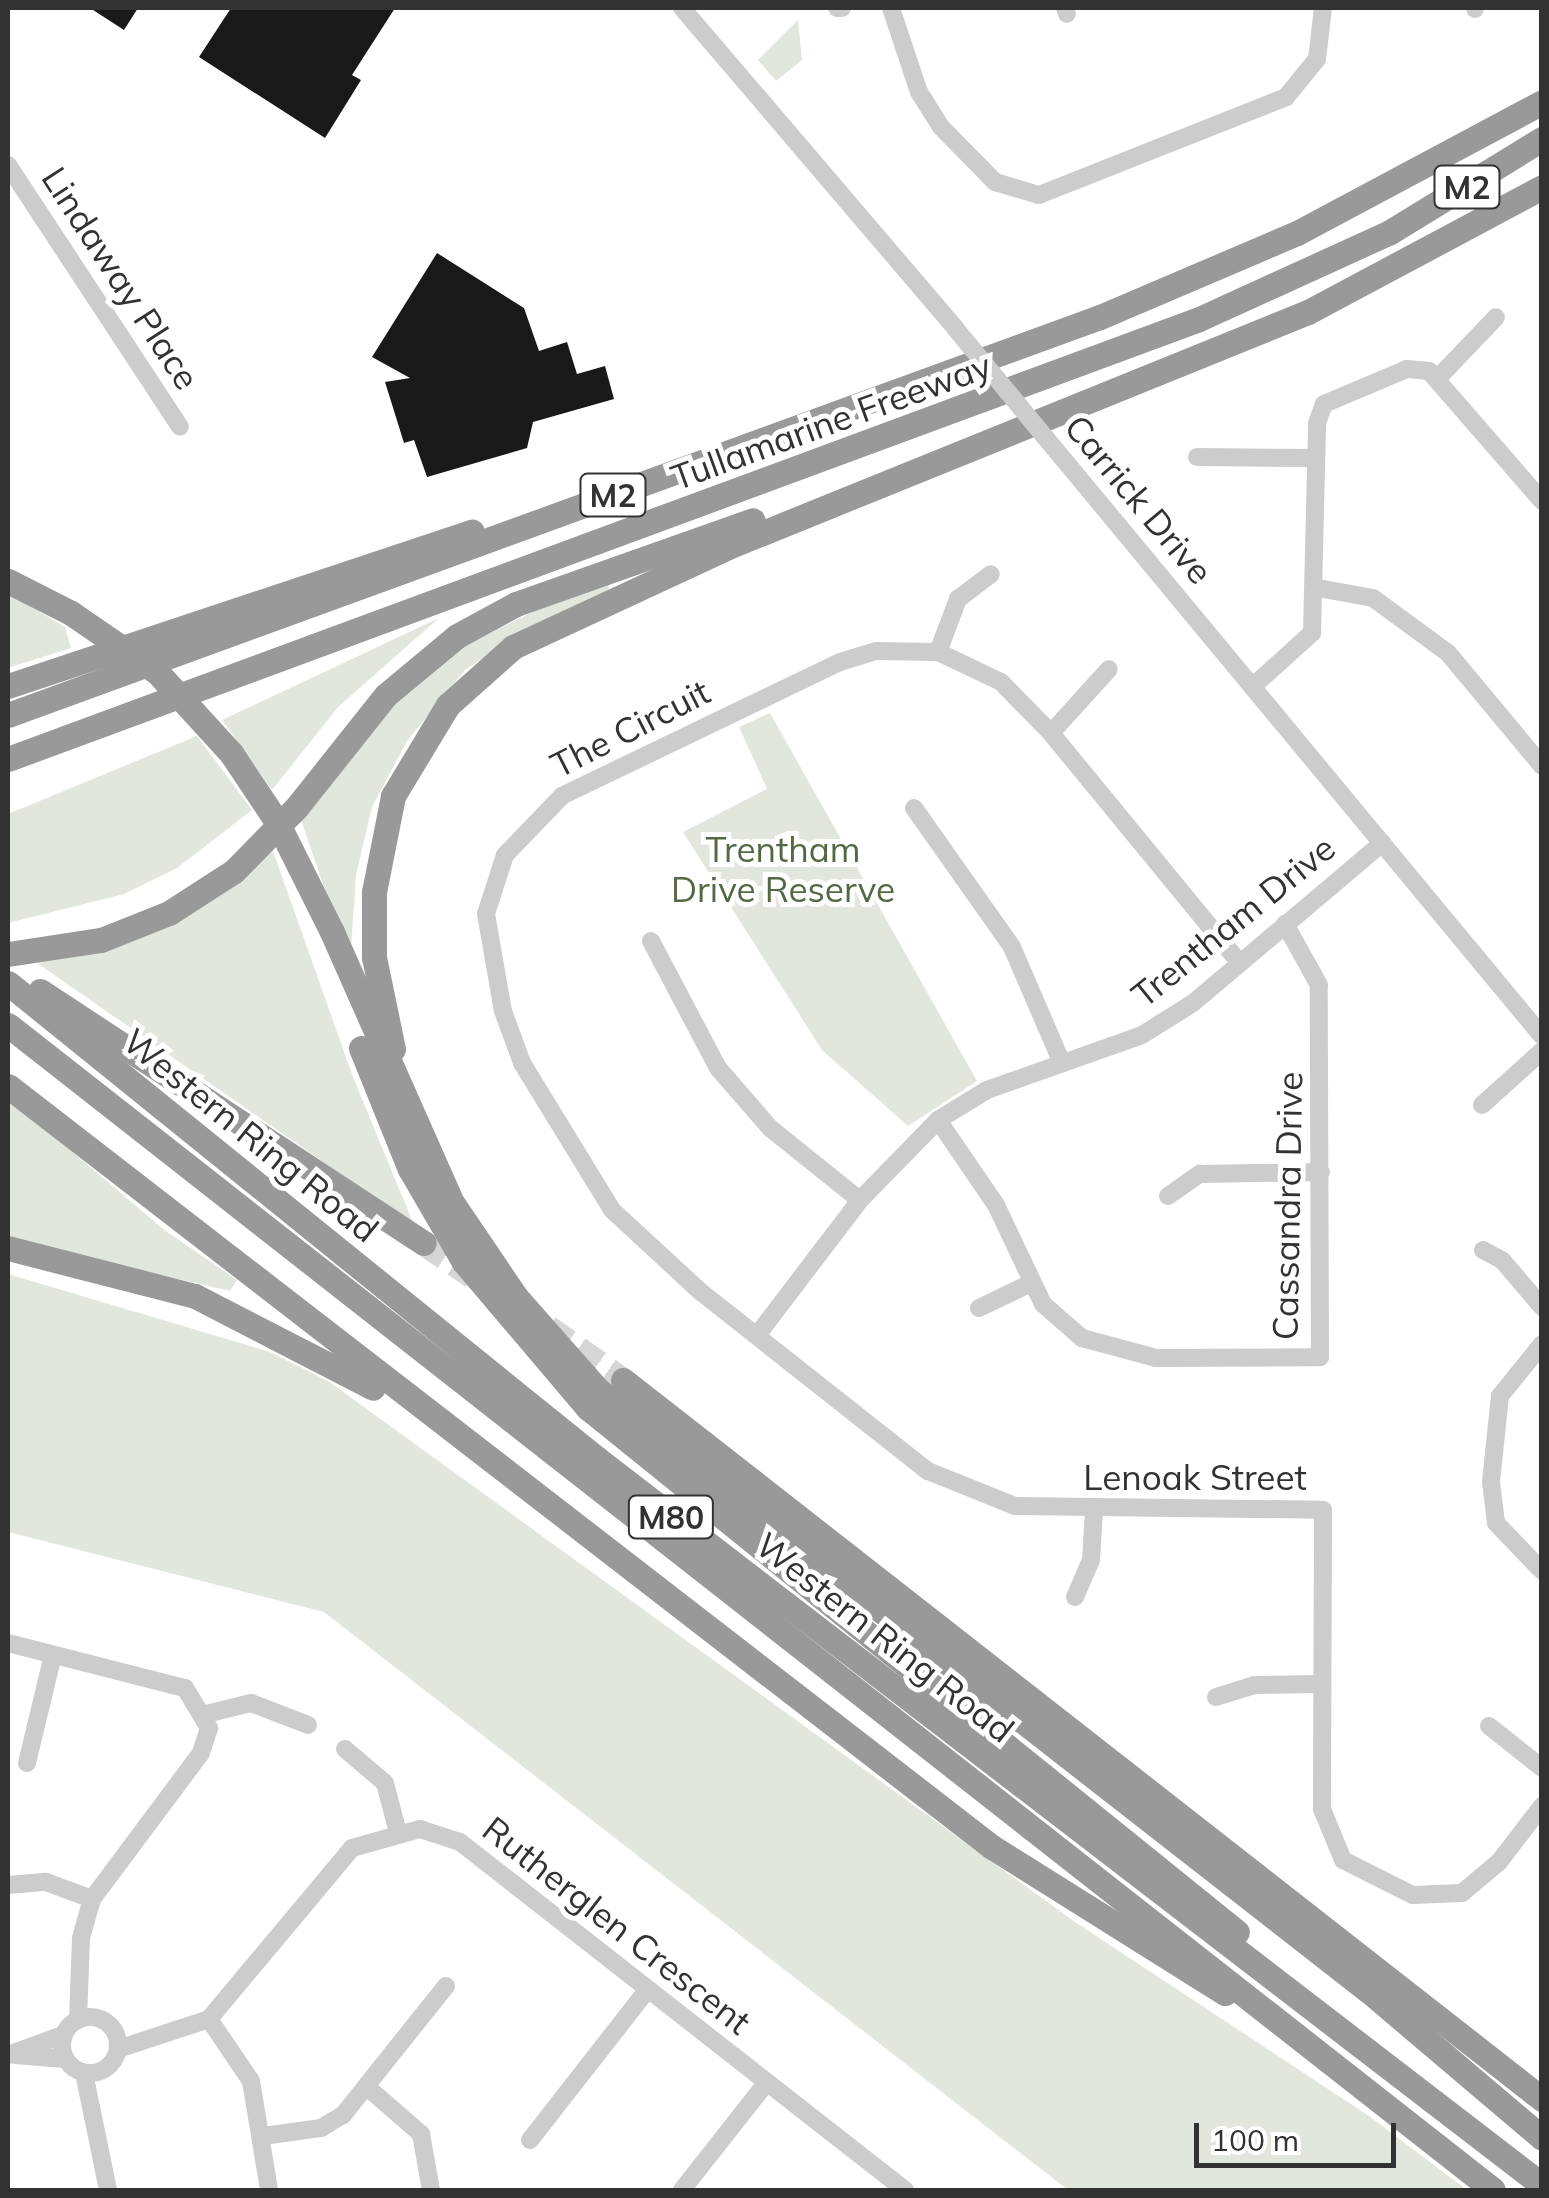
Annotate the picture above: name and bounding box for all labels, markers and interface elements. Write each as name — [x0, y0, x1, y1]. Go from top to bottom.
street label: Lindaway Place — [34, 159, 208, 397]
road number: M2 — [1432, 160, 1502, 214]
street label: Tullamarine Freeway — [665, 344, 997, 498]
street label: Carrick Drive — [1056, 406, 1222, 592]
road number: M2 — [578, 468, 648, 522]
street label: The Circuit — [544, 670, 716, 786]
street label: Trentham Drive — [1123, 826, 1343, 1016]
park label: Trentham Drive Reserve — [671, 828, 895, 910]
street label: Western Ring Road — [115, 1019, 387, 1251]
street label: Cassandra Drive — [1264, 1071, 1310, 1341]
street label: Lenoak Street — [1083, 1456, 1307, 1498]
road number: M80 — [626, 1490, 716, 1544]
street label: Western Ring Road — [748, 1523, 1022, 1751]
street label: Rutherglen Crescent — [475, 1807, 759, 2043]
scale bar — [1199, 2103, 1402, 2165]
text: 100 m — [1211, 2121, 1299, 2159]

